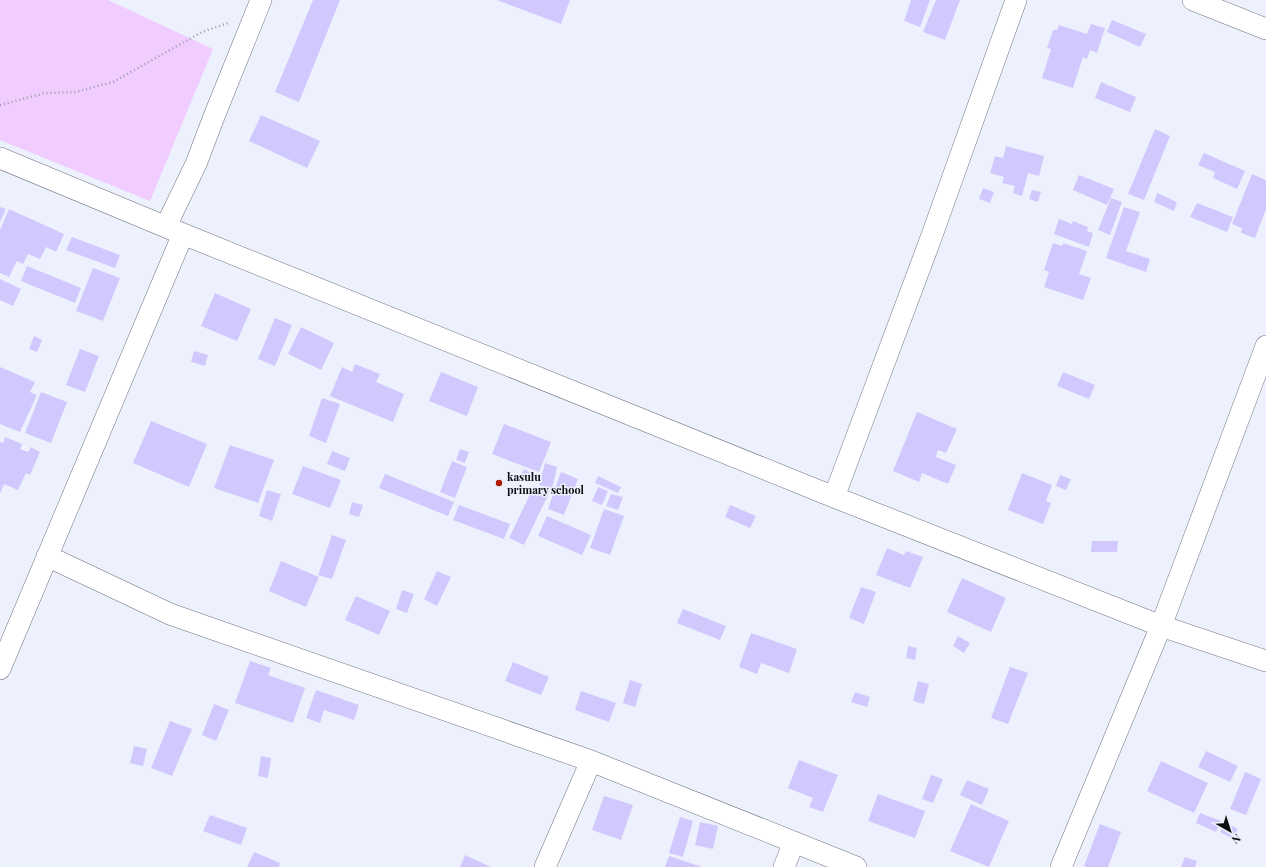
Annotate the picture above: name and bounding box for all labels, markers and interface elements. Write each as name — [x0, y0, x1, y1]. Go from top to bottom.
place label: kasulu primary school — [507, 469, 584, 497]
marker: kasulu primary school — [494, 478, 504, 488]
north arrow — [1210, 811, 1250, 851]
text: N — [1229, 831, 1244, 848]

